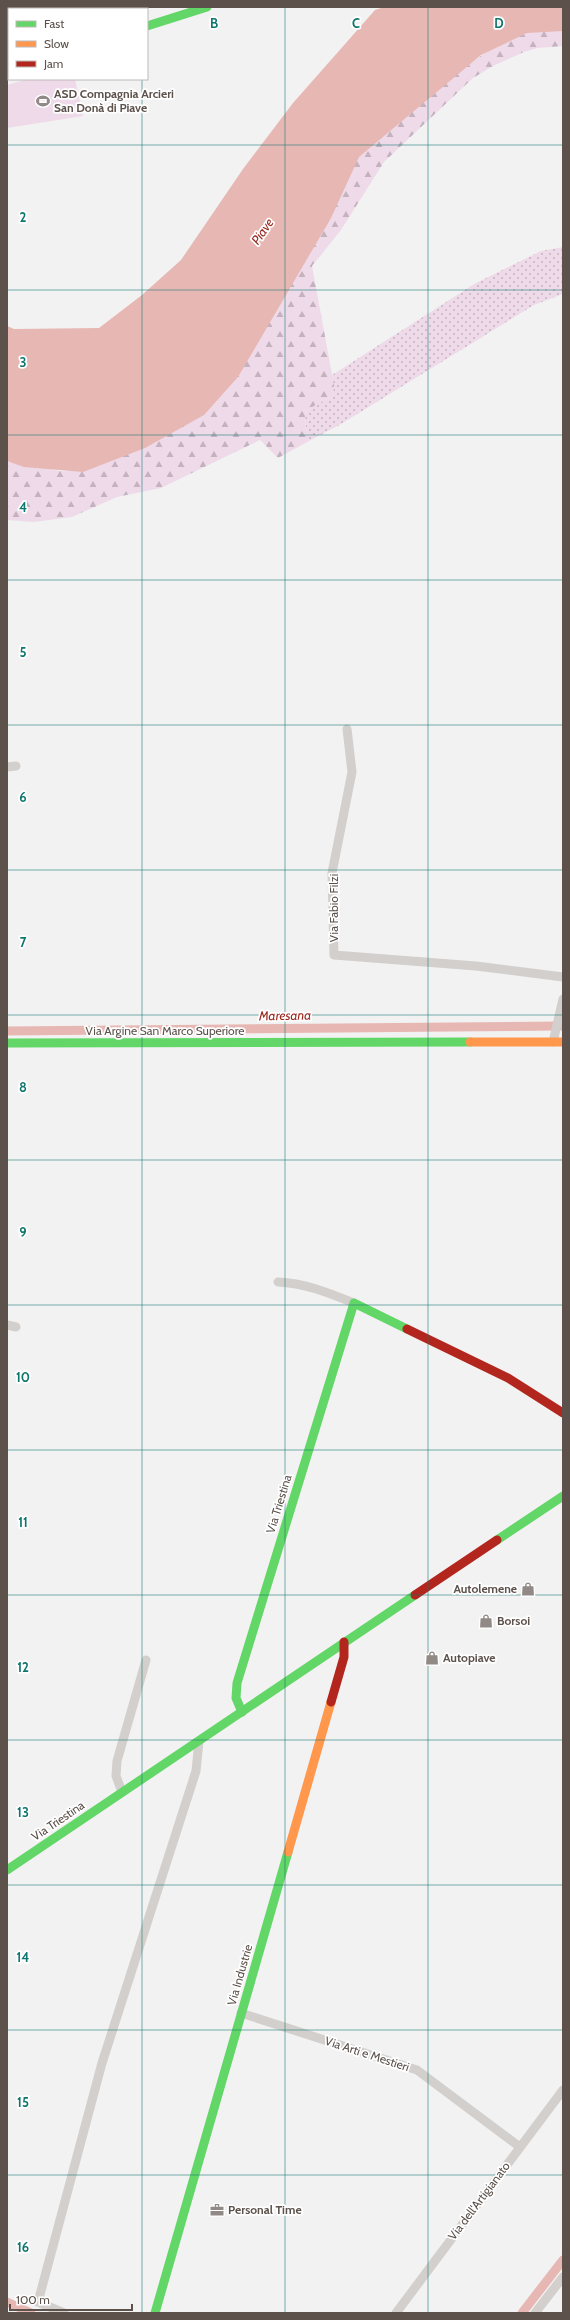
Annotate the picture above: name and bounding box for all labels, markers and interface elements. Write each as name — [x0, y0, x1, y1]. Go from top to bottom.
legend — [8, 8, 148, 80]
text: B — [210, 15, 218, 31]
text: C — [352, 15, 360, 31]
text: D — [494, 15, 504, 31]
text: Fast — [44, 16, 64, 31]
text: Slow — [44, 36, 69, 51]
text: Jam — [43, 56, 63, 71]
place label: ASD Compagnia Arcieri San Donà di Piave — [54, 86, 174, 115]
sports icon: ASD Compagnia Arcieri San Donà di Piave — [35, 93, 51, 109]
text: 2 — [20, 209, 27, 225]
water label: Piave — [247, 215, 277, 247]
text: 3 — [19, 354, 27, 370]
text: 4 — [19, 499, 27, 515]
text: 5 — [20, 644, 27, 660]
text: 6 — [19, 789, 27, 805]
street label: Via Fabio Filzi — [326, 874, 341, 942]
text: 7 — [20, 934, 27, 950]
water label: Maresana — [258, 1007, 311, 1023]
street label: Via Argine San Marco Superiore — [86, 1023, 244, 1038]
text: 8 — [19, 1079, 27, 1095]
text: 9 — [19, 1224, 27, 1240]
text: 10 — [16, 1369, 30, 1385]
street label: Via Triestina — [262, 1472, 295, 1535]
text: 11 — [18, 1514, 28, 1530]
place label: Autolemene — [453, 1581, 517, 1596]
shop icon: Autolemene — [520, 1581, 536, 1597]
shop icon: Borsoi — [478, 1613, 494, 1629]
place label: Borsoi — [497, 1613, 530, 1628]
shop icon: Autopiave — [424, 1650, 440, 1666]
place label: Autopiave — [443, 1650, 495, 1665]
text: 12 — [17, 1659, 29, 1675]
street label: Via Triestina — [28, 1797, 87, 1844]
text: 13 — [17, 1804, 29, 1820]
street label: Via Industrie — [224, 1943, 255, 2007]
text: 14 — [17, 1949, 29, 1965]
street label: Via Arti e Mestieri — [323, 2033, 411, 2074]
text: 15 — [17, 2094, 29, 2110]
street label: Via dell'Artigianato — [444, 2158, 513, 2243]
office icon: Personal Time — [209, 2202, 225, 2218]
place label: Personal Time — [228, 2202, 302, 2217]
text: 16 — [17, 2239, 29, 2255]
scale bar — [10, 2286, 132, 2312]
text: 100 m — [16, 2292, 50, 2307]

